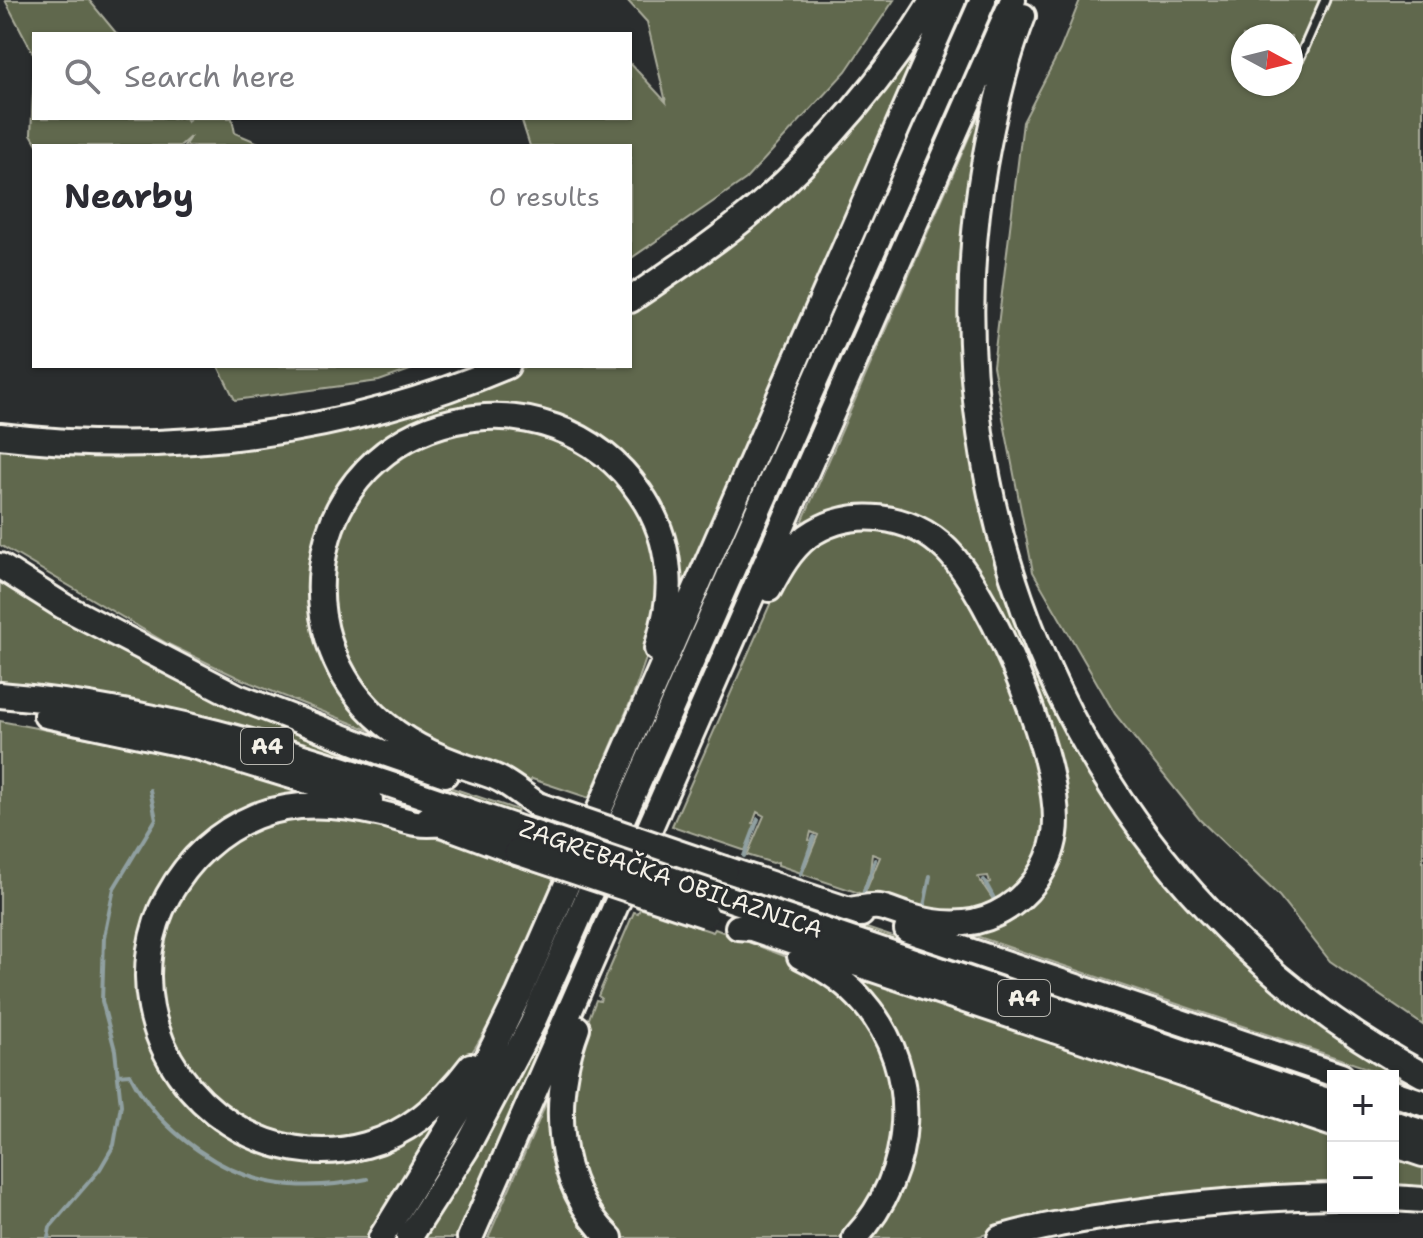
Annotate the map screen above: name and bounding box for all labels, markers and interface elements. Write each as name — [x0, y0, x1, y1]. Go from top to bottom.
north arrow — [1231, 24, 1303, 96]
search box — [32, 32, 632, 120]
icon: search — [60, 54, 104, 98]
text: Search here — [124, 56, 295, 97]
text: Nearby — [64, 173, 194, 219]
text: 0 results — [488, 179, 600, 214]
road number: A4 — [241, 728, 293, 764]
street label: ZAGREBAČKA OBILAZNICA — [515, 812, 827, 946]
road number: A4 — [998, 980, 1050, 1016]
map controls — [1327, 1070, 1399, 1214]
button: + — [1327, 1070, 1399, 1142]
button: − — [1327, 1142, 1399, 1214]

